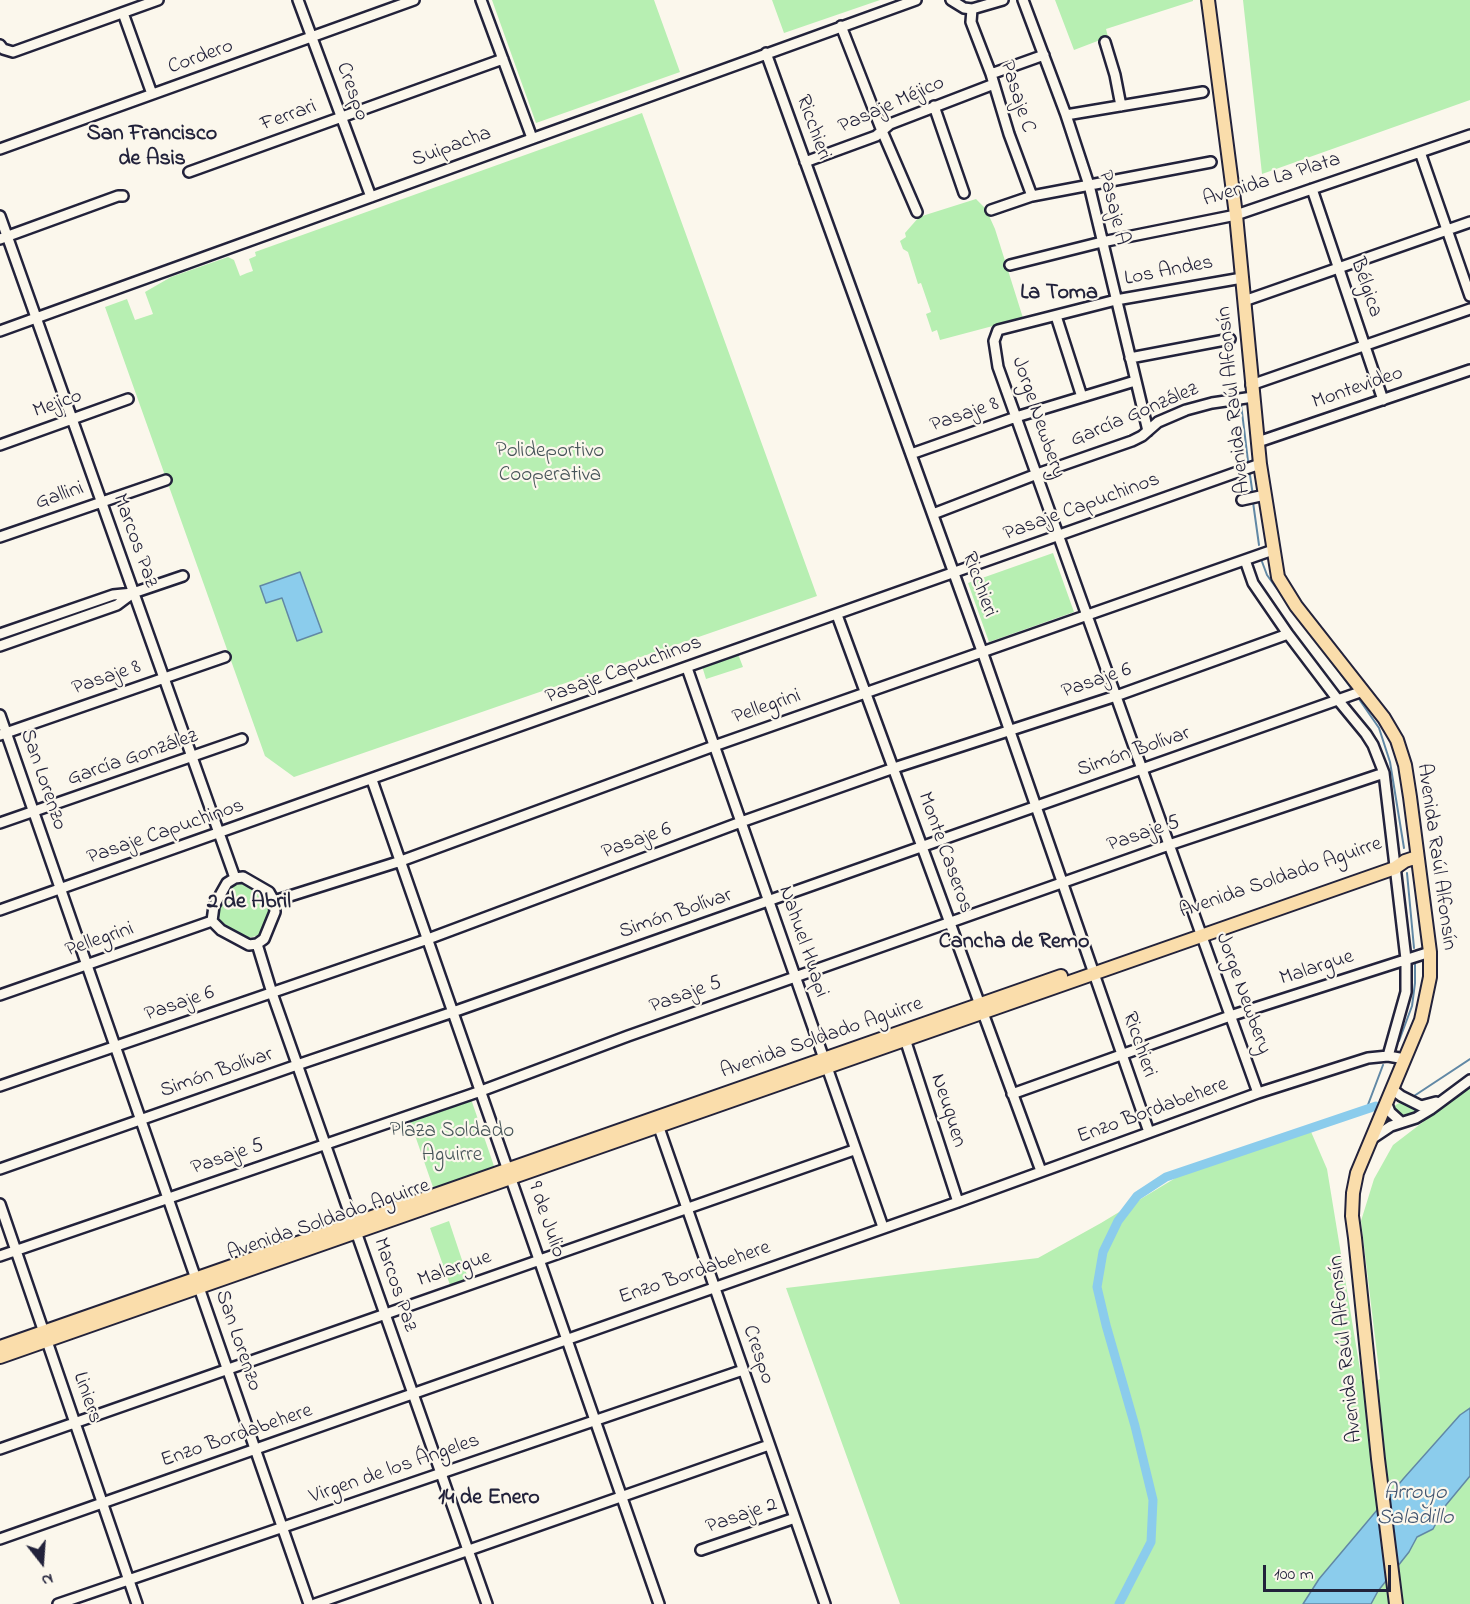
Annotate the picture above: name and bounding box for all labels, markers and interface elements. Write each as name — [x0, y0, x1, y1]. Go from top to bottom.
street label: Cordero — [165, 35, 237, 81]
street label: Pasaje C — [992, 58, 1040, 136]
street label: Crespo — [329, 59, 373, 125]
street label: Pasaje Méjico — [835, 71, 949, 141]
street label: Ricchieri — [789, 92, 835, 164]
street label: Ferrari — [258, 95, 320, 139]
district label: San Francisco de Asis — [87, 122, 217, 174]
street label: Suipacha — [409, 122, 495, 174]
street label: Avenida La Plata — [1200, 148, 1344, 214]
street label: Pasaje A — [1091, 168, 1133, 248]
street label: Los Andes — [1123, 251, 1215, 293]
street label: Bélgica — [1343, 255, 1387, 321]
district label: La Toma — [1020, 281, 1098, 307]
street label: Avenida Raúl Alfonsín — [1213, 305, 1257, 495]
street label: Jorge Newbery — [1004, 354, 1070, 482]
street label: Montevideo — [1309, 362, 1407, 416]
street label: García González — [1067, 378, 1203, 454]
street label: Mejico — [30, 385, 86, 425]
street label: Pasaje 8 — [927, 393, 1003, 439]
park label: Polideportivo Cooperativa — [496, 440, 604, 490]
street label: Pasaje Capuchinos — [1000, 468, 1164, 548]
street label: Gallini — [33, 477, 87, 517]
street label: Marcos Paz — [105, 491, 163, 591]
street label: Ricchieri — [955, 549, 1001, 621]
street label: Pasaje Capuchinos — [542, 631, 706, 711]
street label: Pasaje 8 — [69, 656, 145, 702]
street label: Pasaje 6 — [1059, 658, 1135, 706]
street label: Pellegrini — [730, 685, 804, 731]
street label: Simón Bolívar — [1074, 722, 1194, 784]
street label: García González — [64, 725, 202, 793]
street label: San Lorenzo — [13, 726, 71, 834]
street label: Avenida Raúl Alfonsín — [1409, 762, 1461, 952]
street label: Monte Caseros — [910, 789, 978, 917]
street label: Pasaje Capuchinos — [84, 794, 248, 872]
street label: Pasaje 5 — [1104, 811, 1184, 859]
street label: Pasaje 6 — [599, 818, 675, 866]
street label: Avenida Soldado Aguirre — [1176, 832, 1386, 926]
street label: Nahuel Huapi — [771, 883, 833, 1001]
street label: Simón Bolívar — [616, 884, 736, 946]
district label: 2 de Abril — [207, 890, 291, 916]
street label: Pellegrini — [63, 918, 137, 964]
district label: Cancha de Remo — [939, 930, 1089, 956]
street label: Jorge Newbery — [1208, 930, 1276, 1058]
street label: Malargue — [1277, 945, 1357, 993]
street label: Pasaje 5 — [646, 971, 726, 1021]
street label: Pasaje 6 — [142, 981, 218, 1029]
street label: Avenida Soldado Aguirre — [717, 992, 927, 1086]
street label: Ricchieri — [1115, 1009, 1161, 1081]
street label: Simón Bolívar — [157, 1043, 277, 1105]
street label: Neuquen — [923, 1071, 971, 1151]
street label: Enzo Bordabehere — [1074, 1073, 1232, 1151]
park label: Plaza Soldado Aguirre — [390, 1120, 514, 1170]
street label: Pasaje 5 — [188, 1134, 268, 1182]
street label: Avenida Soldado Aguirre — [224, 1174, 434, 1268]
street label: 9 de Julio — [520, 1179, 570, 1261]
street label: Marcos Paz — [366, 1235, 422, 1335]
street label: Enzo Bordabehere — [616, 1236, 774, 1312]
street label: Malargue — [415, 1246, 495, 1294]
street label: Avenida Raúl Alfonsín — [1325, 1254, 1369, 1444]
street label: San Lorenzo — [208, 1287, 266, 1395]
street label: Crespo — [735, 1322, 779, 1388]
street label: Liniers — [66, 1369, 106, 1427]
street label: Enzo Bordabehere — [158, 1399, 316, 1475]
street label: Virgen de los Ángeles — [307, 1429, 483, 1511]
water label: Arroyo Saladillo — [1377, 1481, 1453, 1532]
district label: 14 de Enero — [438, 1486, 540, 1512]
street label: Pasaje 2 — [703, 1493, 781, 1541]
north arrow — [12, 1532, 72, 1592]
scale bar — [1266, 1553, 1394, 1591]
text: 100 m — [1274, 1562, 1314, 1588]
text: N — [39, 1566, 56, 1592]

